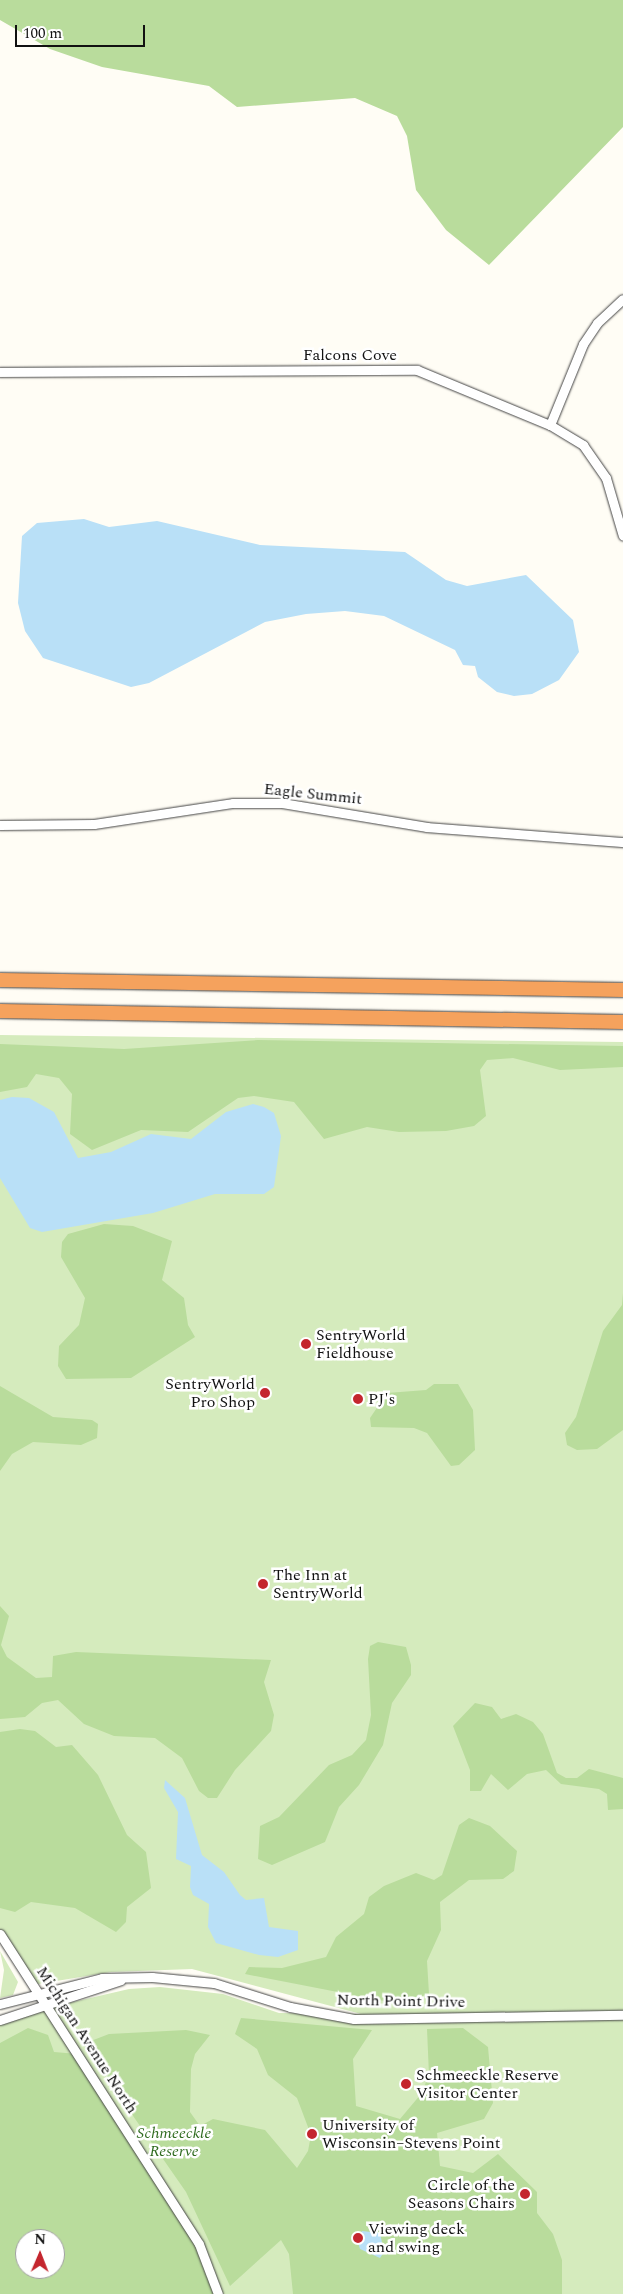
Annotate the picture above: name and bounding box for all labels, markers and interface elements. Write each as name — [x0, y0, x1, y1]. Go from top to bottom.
scale bar — [18, 15, 148, 47]
text: 100 m — [23, 22, 62, 45]
street label: Falcons Cove — [303, 345, 397, 365]
street label: Eagle Summit — [263, 779, 363, 809]
place label: SentryWorld Fieldhouse — [316, 1325, 406, 1363]
marker: SentryWorld Fieldhouse — [300, 1338, 312, 1350]
place label: SentryWorld Pro Shop — [165, 1374, 255, 1412]
marker: SentryWorld Pro Shop — [259, 1387, 271, 1399]
place label: PJ's — [368, 1389, 395, 1409]
marker: PJ's — [352, 1393, 364, 1405]
place label: The Inn at SentryWorld — [273, 1565, 363, 1603]
marker: The Inn at SentryWorld — [257, 1578, 269, 1590]
street label: Michigan Avenue North — [32, 1963, 142, 2117]
street label: North Point Drive — [337, 1990, 465, 2012]
place label: Schmeeckle Reserve Visitor Center — [416, 2065, 559, 2103]
marker: Schmeeckle Reserve Visitor Center — [400, 2078, 412, 2090]
place label: University of Wisconsin–Stevens Point — [322, 2115, 501, 2153]
park label: Schmeeckle Reserve — [137, 2123, 211, 2161]
marker: University of Wisconsin–Stevens Point — [306, 2128, 318, 2140]
place label: Circle of the Seasons Chairs — [408, 2175, 515, 2213]
marker: Circle of the Seasons Chairs — [519, 2188, 531, 2200]
place label: Viewing deck and swing — [368, 2219, 465, 2257]
north arrow — [15, 2229, 65, 2279]
text: N — [34, 2229, 46, 2250]
marker: Viewing deck and swing — [352, 2232, 364, 2244]

